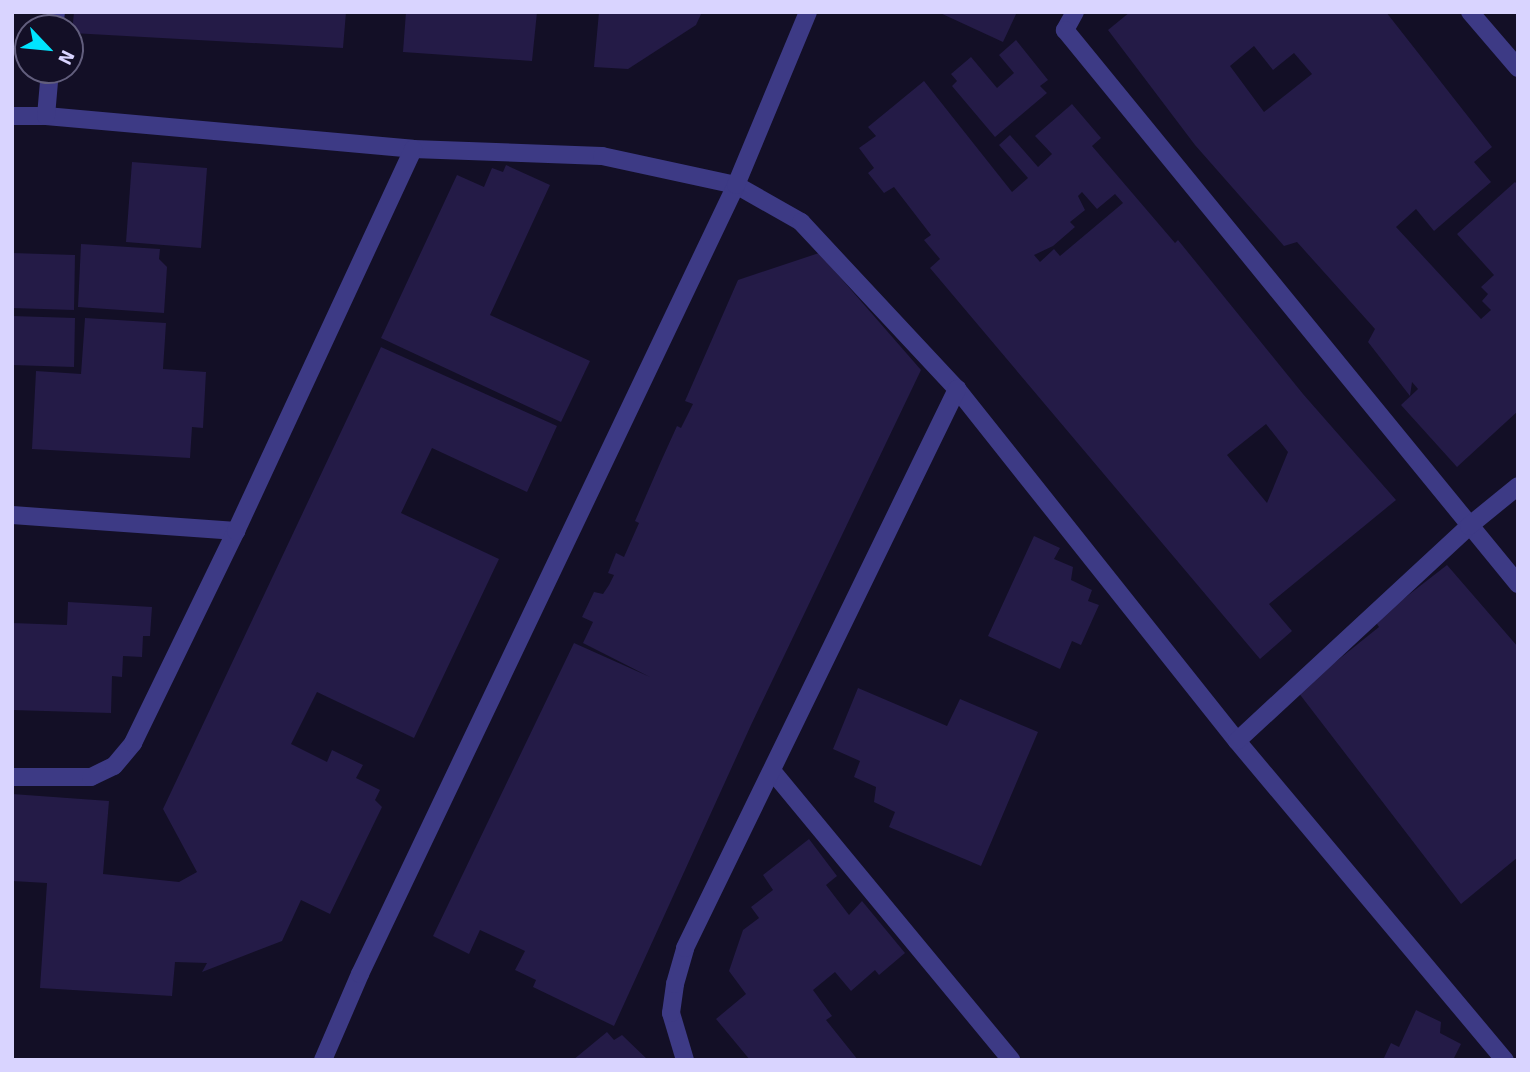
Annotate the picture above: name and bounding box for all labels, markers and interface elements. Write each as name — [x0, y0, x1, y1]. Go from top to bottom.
north arrow — [14, 14, 84, 84]
text: N — [52, 46, 80, 69]

